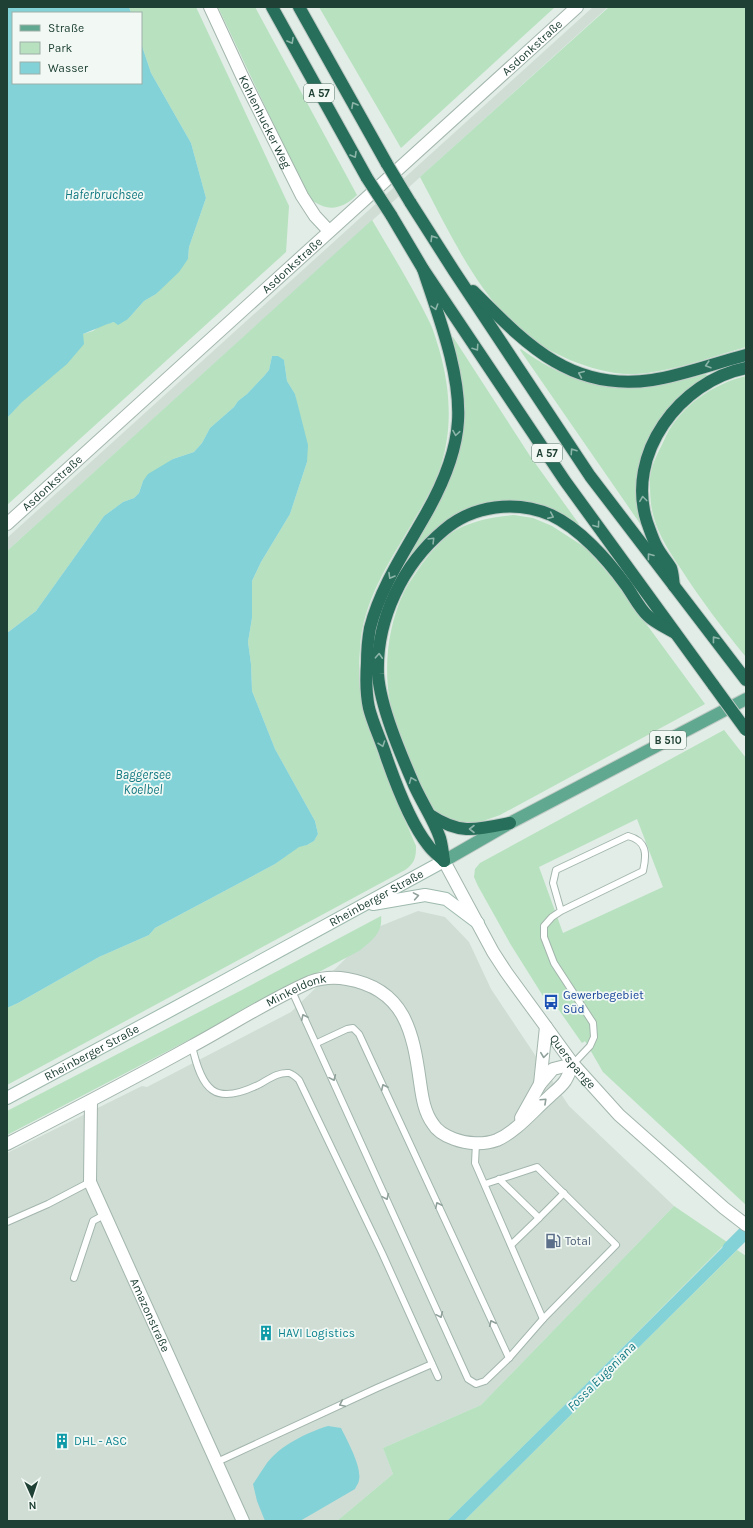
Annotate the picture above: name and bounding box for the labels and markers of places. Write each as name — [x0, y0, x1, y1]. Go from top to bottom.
place label: Gewerbegebiet Süd — [563, 988, 644, 1016]
bus stop icon: Gewerbegebiet Süd — [542, 993, 560, 1011]
fuel station icon: Total — [544, 1232, 562, 1250]
place label: Total — [565, 1234, 591, 1248]
building icon: HAVI Logistics — [257, 1324, 275, 1342]
place label: HAVI Logistics — [278, 1326, 355, 1340]
building icon: DHL - ASC — [53, 1432, 71, 1450]
place label: DHL - ASC — [74, 1434, 127, 1448]

